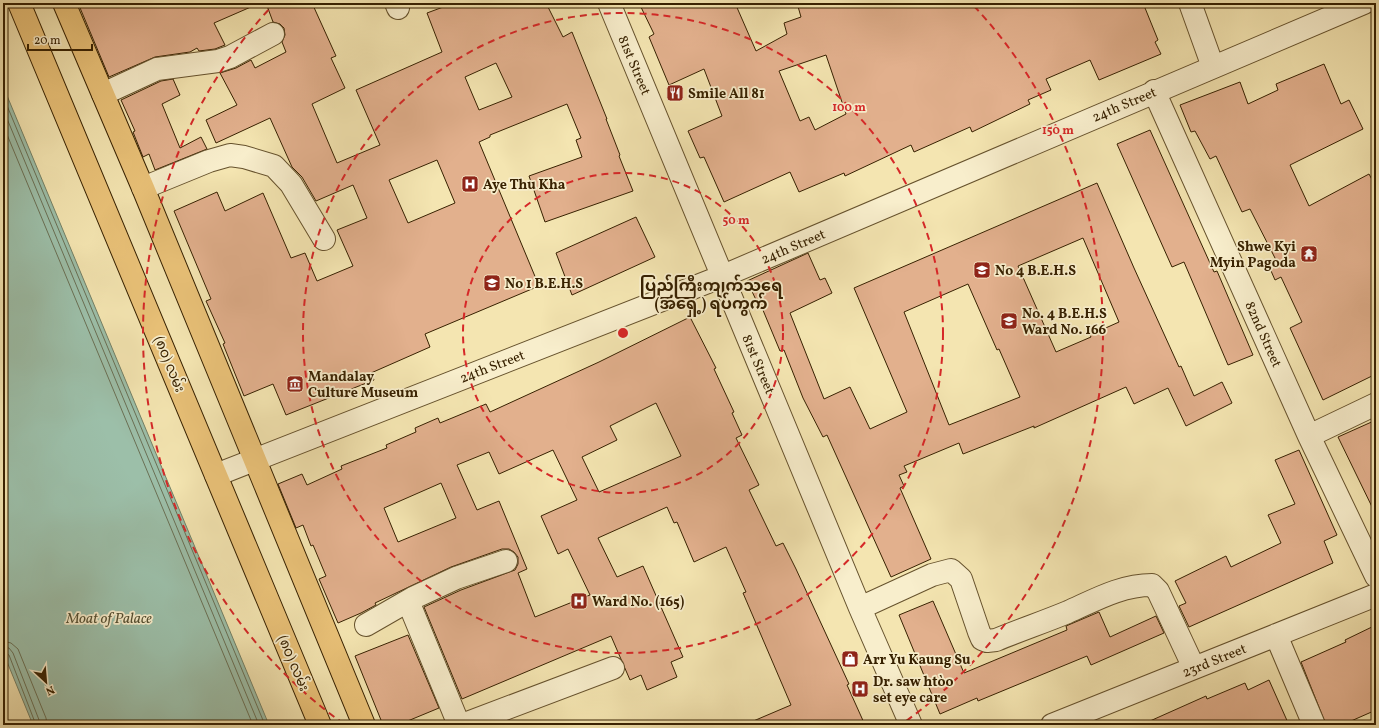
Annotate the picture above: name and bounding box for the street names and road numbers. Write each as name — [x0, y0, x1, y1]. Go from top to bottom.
street label: 81st Street — [613, 33, 655, 98]
street label: 24th Street — [1089, 83, 1160, 127]
street label: 24th Street — [758, 225, 829, 269]
street label: 82nd Street — [1240, 299, 1286, 371]
street label: 81st Street — [737, 332, 779, 397]
street label: (၈၀) လမ်း — [149, 333, 190, 396]
street label: 24th Street — [457, 346, 528, 388]
street label: (၈၀) လမ်း — [272, 632, 315, 695]
street label: 23rd Street — [1180, 640, 1250, 683]

